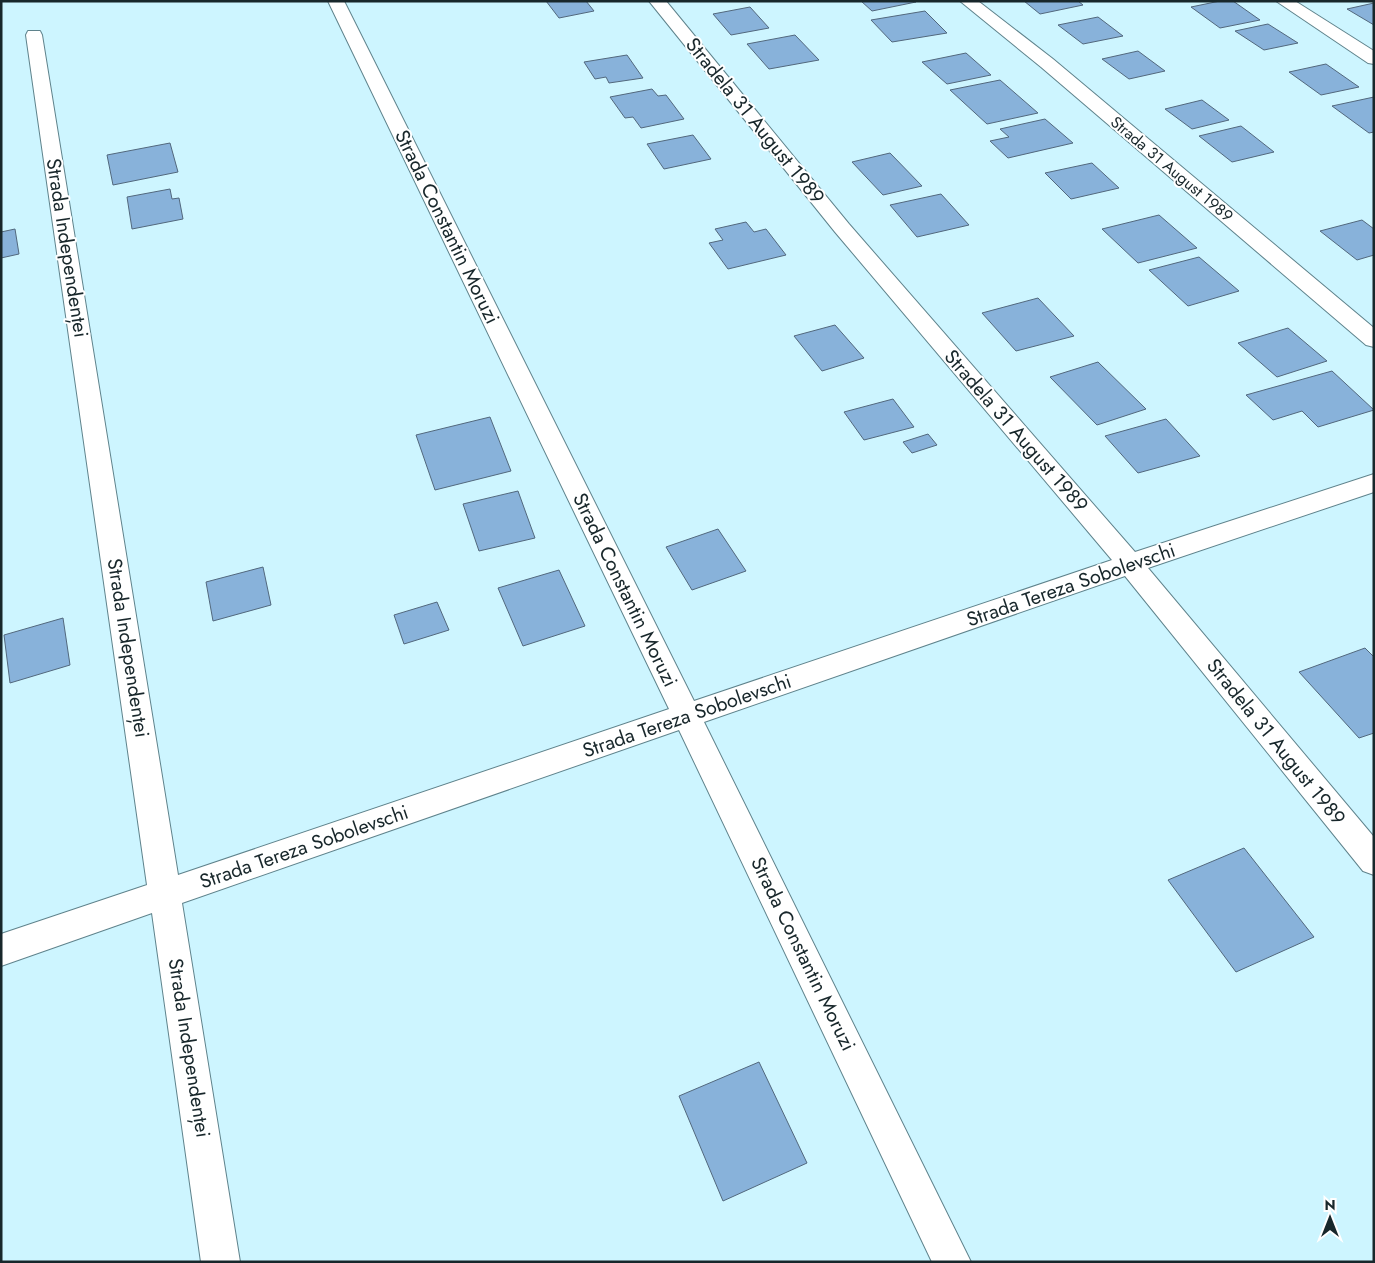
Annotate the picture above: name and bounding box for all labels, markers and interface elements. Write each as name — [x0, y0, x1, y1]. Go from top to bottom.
street label: Stradela 31 August 1989 — [679, 31, 831, 211]
street label: Strada 31 August 1989 — [1106, 111, 1238, 227]
street label: Strada Constantin Moruzi — [387, 125, 507, 329]
street label: Strada Independenței — [39, 156, 95, 340]
street label: Stradela 31 August 1989 — [937, 343, 1095, 519]
street label: Strada Constantin Moruzi — [565, 488, 685, 692]
street label: Strada Tereza Sobolevschi — [963, 536, 1179, 634]
street label: Strada Independenței — [100, 556, 156, 740]
street label: Stradela 31 August 1989 — [1200, 652, 1352, 832]
street label: Strada Tereza Sobolevschi — [579, 667, 795, 765]
street label: Strada Tereza Sobolevschi — [196, 798, 412, 896]
street label: Strada Constantin Moruzi — [743, 852, 863, 1056]
street label: Strada Independenței — [161, 956, 217, 1140]
north arrow — [1305, 1193, 1355, 1243]
text: N — [1324, 1195, 1336, 1215]

